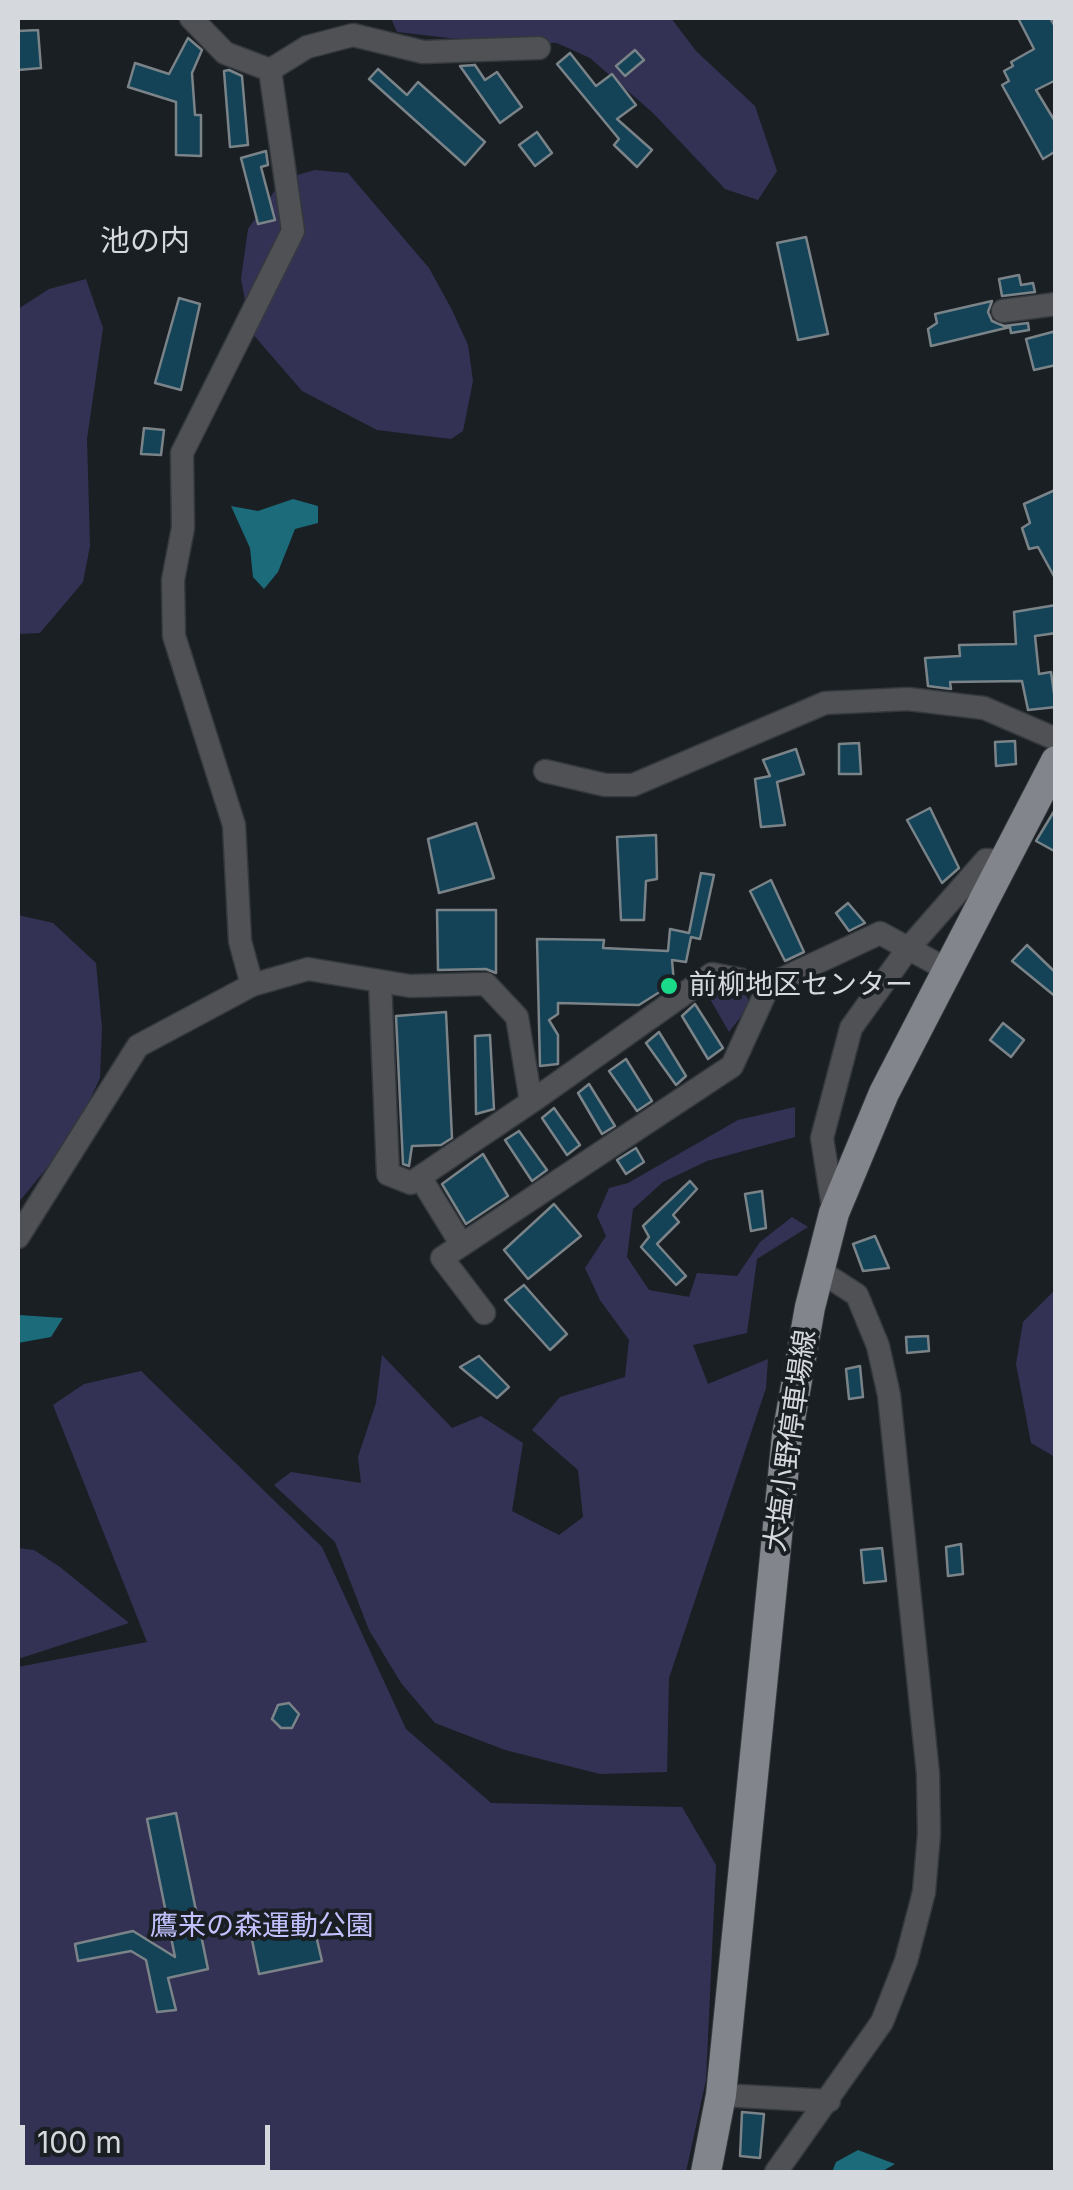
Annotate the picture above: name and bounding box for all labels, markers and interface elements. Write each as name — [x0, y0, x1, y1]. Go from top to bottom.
district label: 池の内 — [100, 224, 190, 260]
place label: 前柳地区センター — [689, 969, 913, 1003]
marker: 前柳地区センター — [658, 975, 680, 997]
street label: 大塩小野停車場線 — [759, 1328, 823, 1554]
park label: 鷹来の森運動公園 — [150, 1910, 374, 1944]
scale bar — [25, 2105, 275, 2167]
text: 100 m — [37, 2124, 122, 2160]

